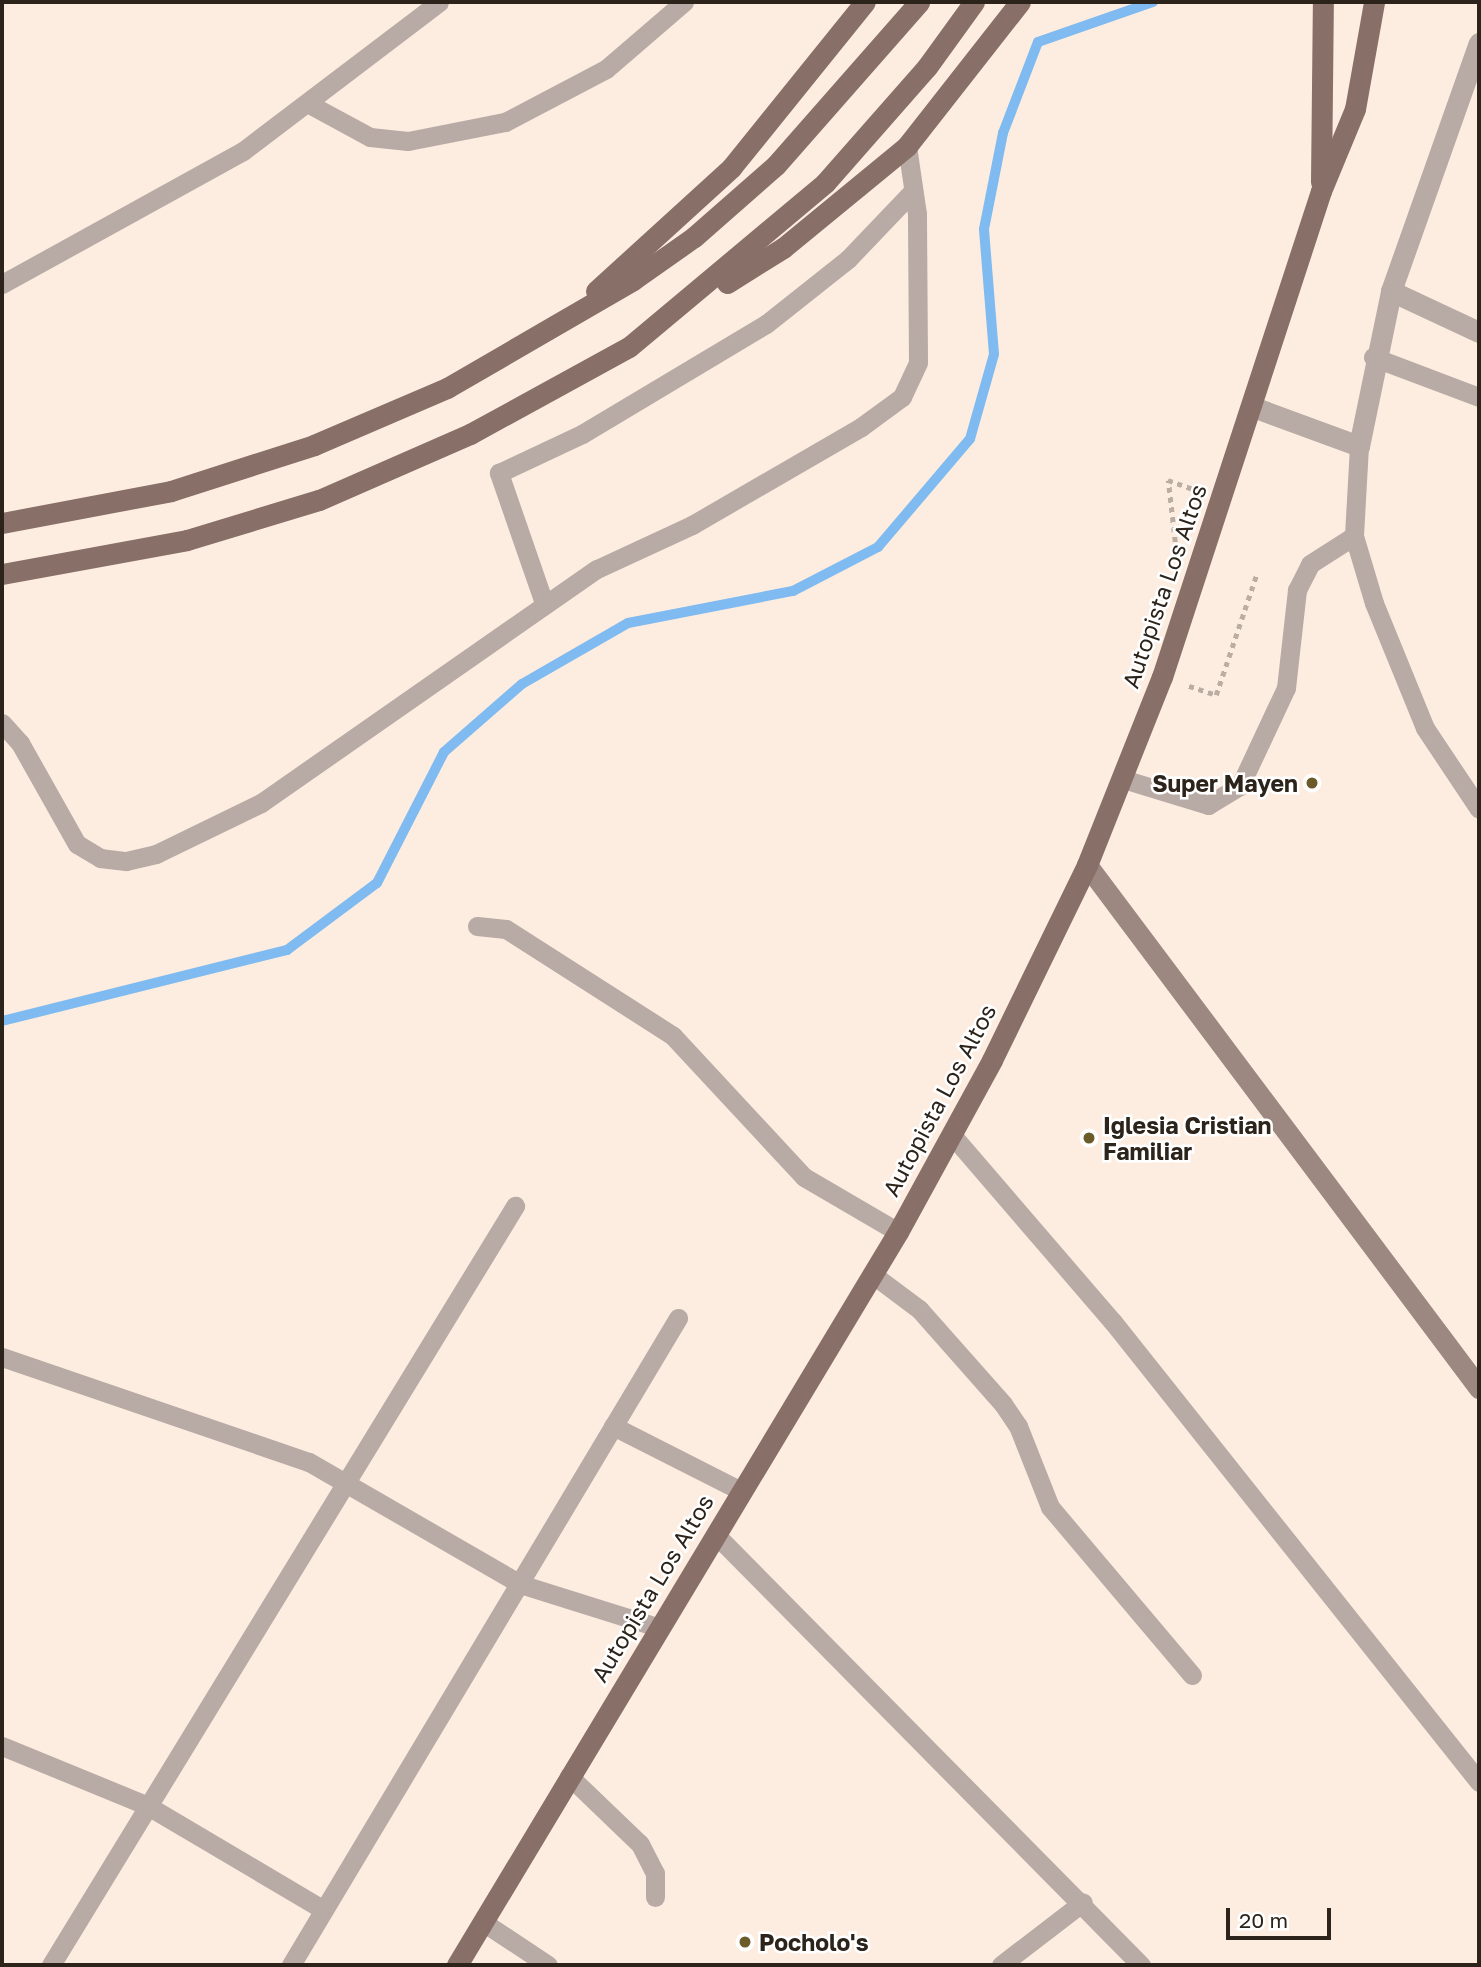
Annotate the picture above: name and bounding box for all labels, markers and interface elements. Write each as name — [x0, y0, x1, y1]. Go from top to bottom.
street label: Autopista Los Altos — [1116, 480, 1212, 692]
place label: Super Mayen — [1152, 769, 1298, 797]
marker: Super Mayen — [1304, 775, 1320, 791]
street label: Autopista Los Altos — [877, 999, 1001, 1201]
place label: Iglesia Cristian Familiar — [1103, 1111, 1272, 1165]
marker: Iglesia Cristian Familiar — [1081, 1130, 1097, 1146]
street label: Autopista Los Altos — [585, 1489, 719, 1687]
scale bar — [1229, 1894, 1334, 1938]
text: 20 m — [1239, 1907, 1288, 1933]
place label: Pocholo's — [759, 1928, 869, 1956]
marker: Pocholo's — [737, 1934, 753, 1950]

